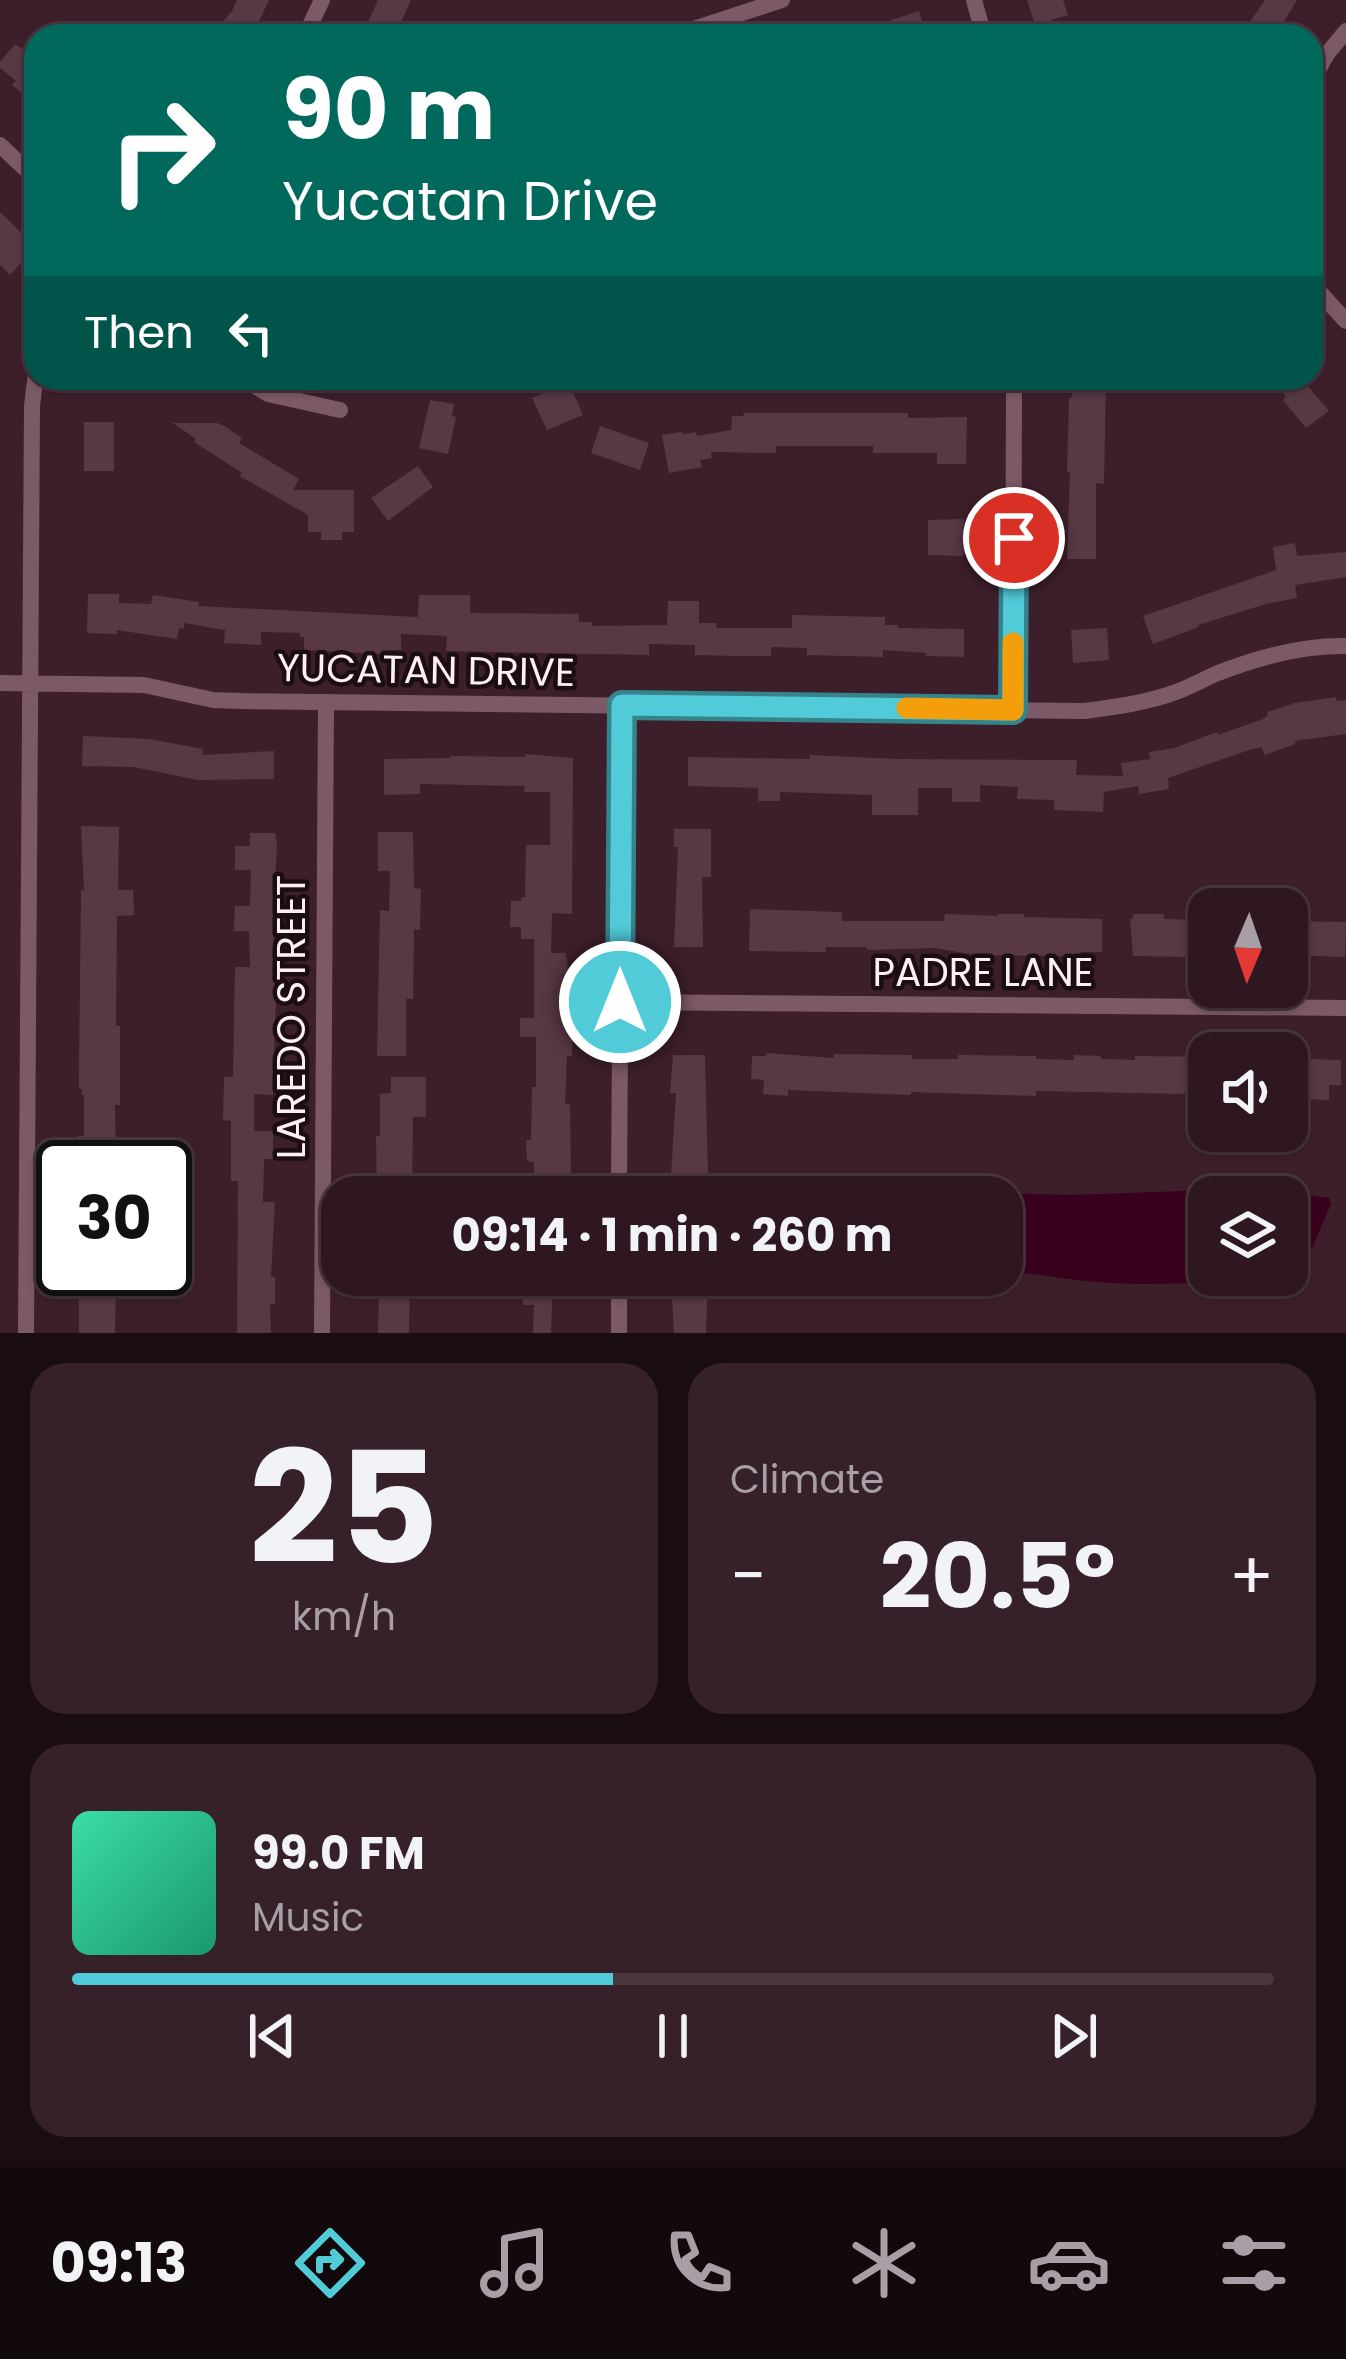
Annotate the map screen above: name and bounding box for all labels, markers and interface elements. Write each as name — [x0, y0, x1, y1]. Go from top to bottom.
text: 90 m — [282, 51, 495, 168]
icon: right — [84, 72, 240, 228]
text: Yucatan Drive — [282, 163, 658, 239]
icon: left — [218, 300, 284, 366]
text: Then — [84, 301, 194, 364]
pin — [963, 487, 1065, 589]
icon: arrive — [981, 505, 1047, 571]
street label: YUCATAN DRIVE — [277, 640, 575, 700]
street label: LAREDO STREET — [264, 875, 319, 1159]
north arrow — [1188, 888, 1308, 1008]
map controls — [1188, 888, 1308, 1296]
position arrow — [557, 939, 683, 1065]
street label: PADRE LANE — [872, 945, 1094, 1000]
button: sound — [1188, 1032, 1308, 1152]
speed limit sign: 30 — [36, 1140, 192, 1296]
button: layers — [1188, 1176, 1308, 1296]
text: 09:14 · 1 min · 260 m — [452, 1204, 892, 1267]
text: 25 — [249, 1399, 439, 1618]
text: Climate — [730, 1452, 884, 1507]
text: 20.5° — [880, 1513, 1115, 1640]
text: − — [730, 1530, 766, 1622]
text: + — [1229, 1530, 1274, 1622]
text: km/h — [292, 1589, 396, 1644]
text: 99.0 FM — [252, 1822, 425, 1885]
text: Music — [252, 1890, 364, 1945]
icon: previous — [239, 2003, 305, 2069]
icon: pause — [640, 2003, 706, 2069]
icon: next — [1041, 2003, 1107, 2069]
icon: directions — [288, 2221, 372, 2305]
icon: music — [473, 2221, 557, 2305]
icon: phone — [657, 2221, 741, 2305]
icon: climate — [842, 2221, 926, 2305]
icon: car — [1027, 2221, 1111, 2305]
icon: filters — [1212, 2221, 1296, 2305]
text: 09:13 — [50, 2225, 187, 2301]

